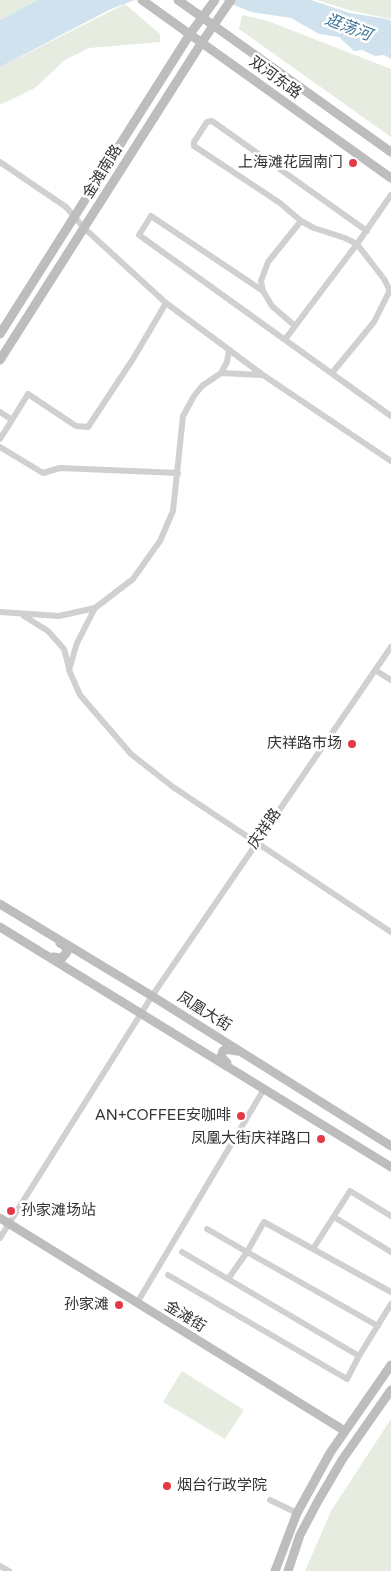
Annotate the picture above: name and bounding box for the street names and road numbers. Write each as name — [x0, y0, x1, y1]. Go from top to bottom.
street label: 双河东路 — [245, 53, 305, 103]
street label: 金滩南路 — [79, 142, 127, 202]
street label: 庆祥路 — [245, 805, 285, 853]
street label: 凤凰大街 — [174, 988, 234, 1036]
street label: 金滩街 — [161, 1297, 209, 1337]

